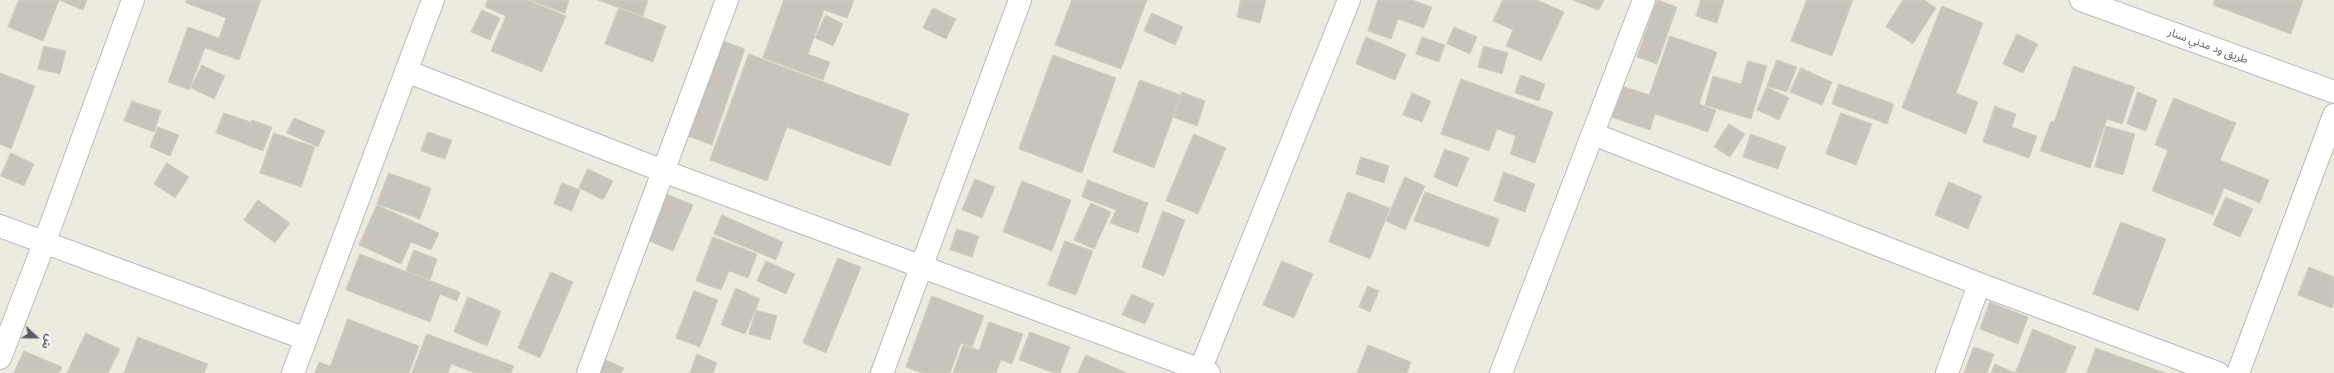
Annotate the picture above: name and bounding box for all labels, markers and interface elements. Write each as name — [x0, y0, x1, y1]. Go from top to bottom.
street label: طريق ود مدني سنار — [2166, 25, 2250, 67]
north arrow — [16, 317, 56, 357]
text: ش — [39, 332, 56, 351]

